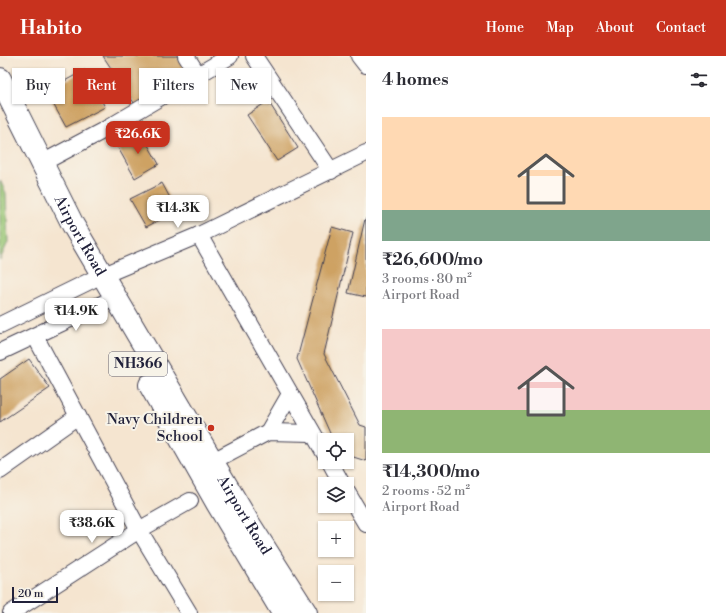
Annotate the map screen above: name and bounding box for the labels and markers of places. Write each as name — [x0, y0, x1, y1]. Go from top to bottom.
pin: ₹26.6K — [105, 121, 171, 155]
pin: ₹14.3K — [145, 195, 211, 229]
pin: ₹14.9K — [43, 298, 109, 332]
place label: Navy Children School — [107, 410, 204, 446]
marker: Navy Children School — [206, 423, 216, 433]
pin: ₹38.6K — [59, 510, 125, 544]

